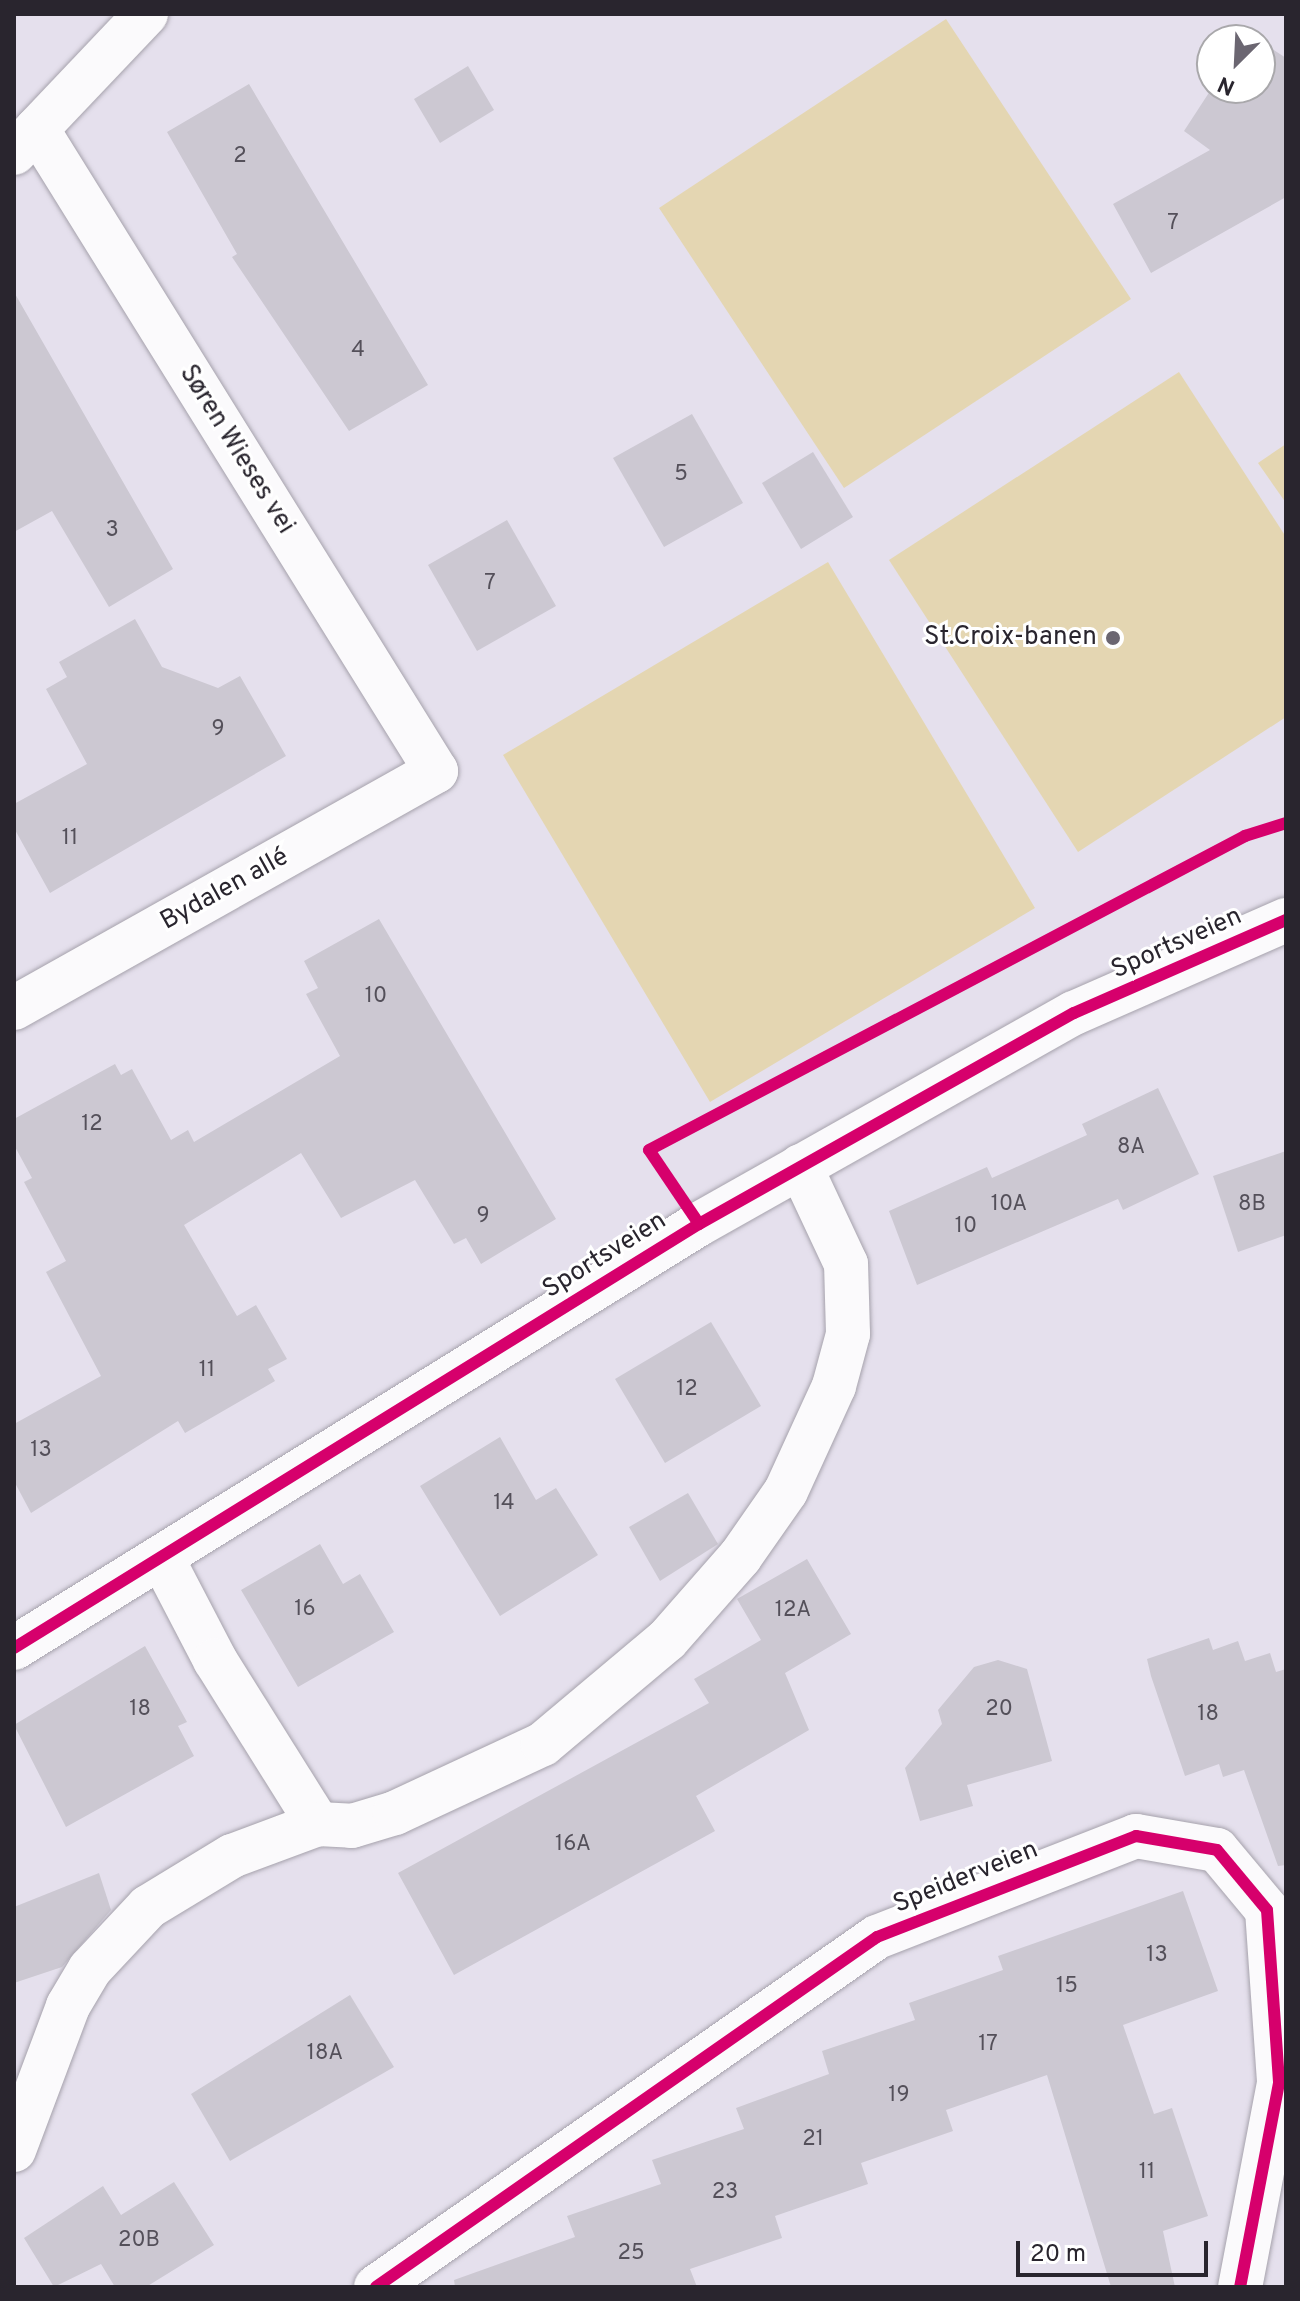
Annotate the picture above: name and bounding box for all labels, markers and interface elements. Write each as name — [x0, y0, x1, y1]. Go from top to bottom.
north arrow — [1196, 24, 1276, 104]
text: N — [1214, 69, 1240, 100]
house number: 2 — [233, 144, 247, 170]
house number: 7 — [1167, 211, 1179, 237]
house number: 4 — [351, 338, 365, 364]
street label: Søren Wieses vei — [171, 360, 301, 540]
house number: 5 — [674, 462, 688, 488]
house number: 3 — [105, 518, 119, 544]
house number: 7 — [484, 571, 496, 597]
place label: St.Croix-banen — [924, 622, 1097, 654]
marker: St.Croix-banen — [1104, 629, 1122, 647]
house number: 9 — [211, 717, 225, 743]
house number: 11 — [62, 826, 78, 852]
street label: Bydalen allé — [156, 842, 294, 938]
street label: Sportsveien — [1107, 901, 1247, 987]
house number: 10 — [365, 984, 387, 1010]
house number: 12 — [81, 1112, 103, 1138]
house number: 8A — [1117, 1135, 1145, 1161]
house number: 10A — [991, 1192, 1027, 1218]
house number: 8B — [1238, 1192, 1266, 1218]
house number: 9 — [476, 1204, 490, 1230]
street label: Sportsveien — [538, 1206, 672, 1306]
house number: 10 — [955, 1214, 977, 1240]
house number: 11 — [199, 1358, 215, 1384]
house number: 12 — [676, 1377, 698, 1403]
house number: 13 — [30, 1438, 52, 1464]
house number: 14 — [493, 1491, 515, 1517]
house number: 16 — [294, 1597, 316, 1623]
house number: 12A — [775, 1598, 811, 1624]
house number: 18 — [129, 1697, 151, 1723]
house number: 20 — [985, 1697, 1013, 1723]
house number: 18 — [1197, 1702, 1219, 1728]
house number: 16A — [555, 1832, 591, 1858]
street label: Speiderveien — [889, 1835, 1043, 1921]
house number: 13 — [1146, 1943, 1168, 1969]
house number: 15 — [1056, 1974, 1078, 2000]
house number: 17 — [978, 2032, 998, 2058]
house number: 18A — [307, 2041, 343, 2067]
house number: 19 — [888, 2083, 910, 2109]
house number: 21 — [802, 2127, 824, 2153]
house number: 11 — [1139, 2160, 1155, 2186]
house number: 23 — [712, 2180, 738, 2206]
scale bar — [1020, 2225, 1212, 2275]
house number: 20B — [118, 2228, 160, 2254]
text: 20 m — [1030, 2240, 1086, 2270]
house number: 25 — [617, 2241, 645, 2267]

